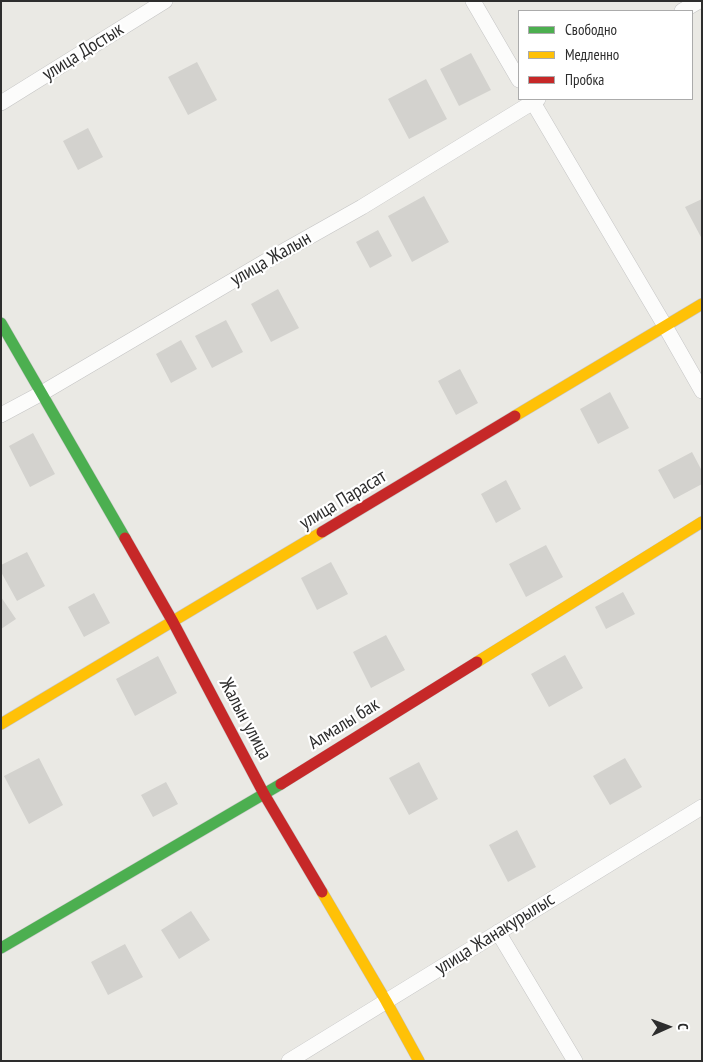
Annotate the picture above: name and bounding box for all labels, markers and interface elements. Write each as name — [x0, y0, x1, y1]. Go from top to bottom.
legend — [518, 10, 693, 100]
street label: улица Достык — [38, 18, 128, 86]
text: Свободно — [565, 20, 617, 39]
text: Медленно — [565, 45, 619, 64]
text: Пробка — [565, 70, 604, 89]
street label: улица Жалын — [227, 227, 315, 291]
street label: улица Парасат — [296, 465, 390, 535]
street label: Жалын улица — [214, 674, 276, 764]
street label: Алмалы бак — [304, 693, 384, 755]
street label: улица Жанакурылыс — [431, 888, 559, 980]
north arrow — [643, 1002, 693, 1052]
text: С — [674, 1023, 692, 1030]

